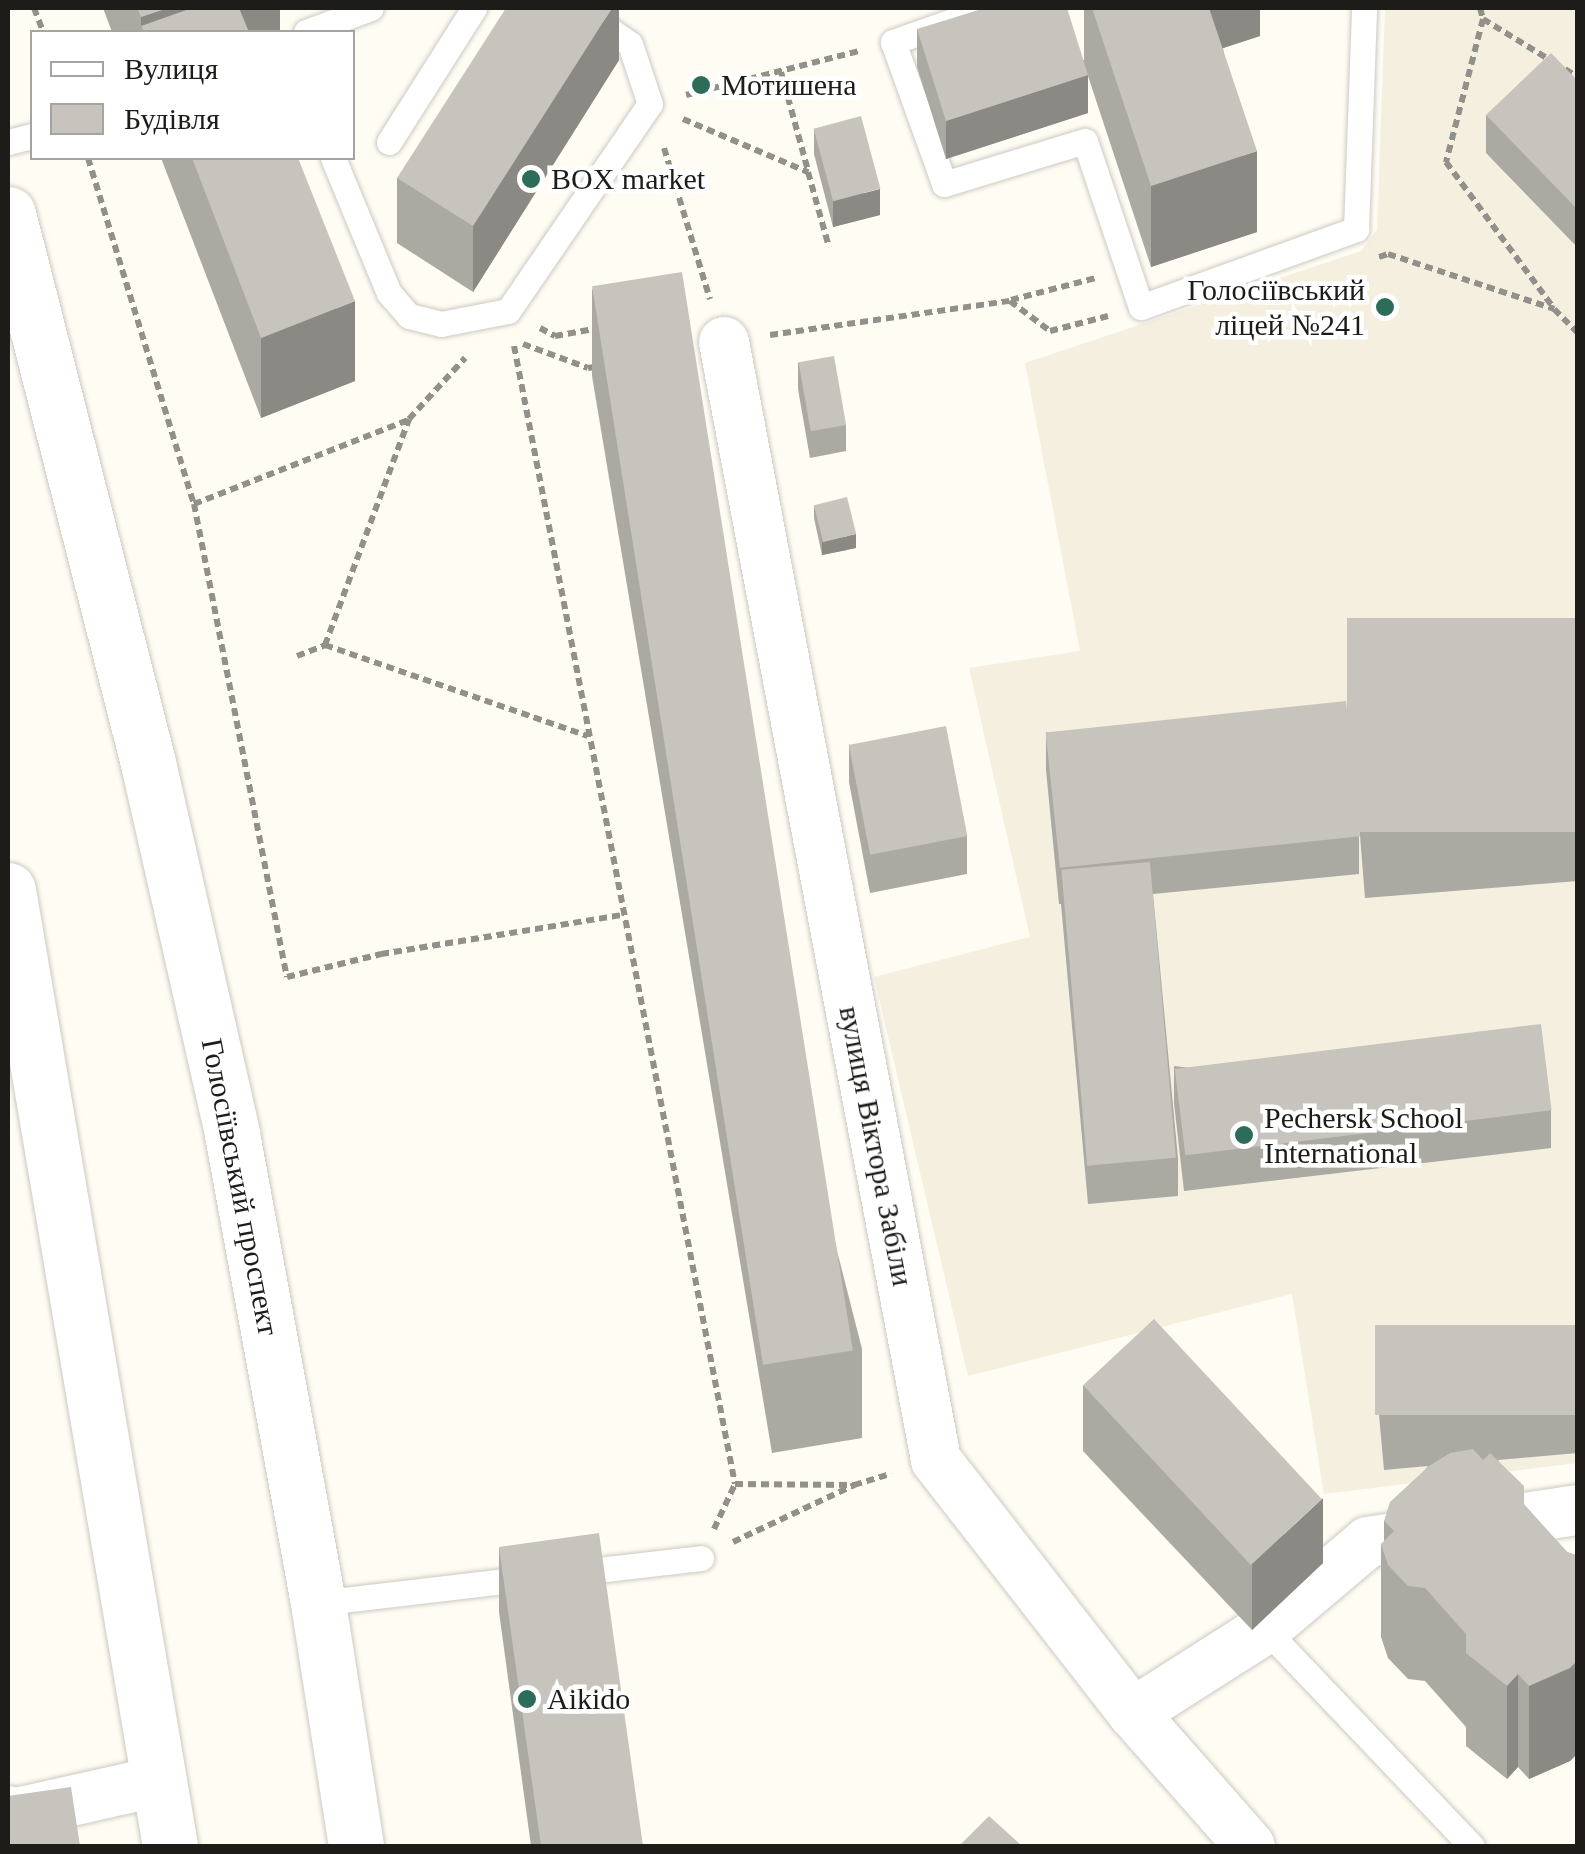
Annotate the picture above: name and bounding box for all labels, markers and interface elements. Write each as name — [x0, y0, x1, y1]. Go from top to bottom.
legend — [30, 30, 355, 160]
text: Вулиця — [124, 52, 218, 85]
place label: Мотишена — [721, 67, 856, 103]
marker: Мотишена — [690, 74, 712, 96]
text: Будівля — [124, 102, 220, 135]
place label: BOX market — [551, 161, 705, 197]
marker: BOX market — [520, 168, 542, 190]
place label: Голосіївський ліцей №241 — [1187, 272, 1365, 342]
marker: Голосіївський ліцей №241 — [1374, 296, 1396, 318]
street label: вулиця Віктора Забіли — [831, 1003, 921, 1289]
street label: Голосіївський проспект — [194, 1035, 286, 1339]
place label: Pechersk School International — [1264, 1100, 1463, 1170]
marker: Pechersk School International — [1233, 1124, 1255, 1146]
place label: Aikido — [547, 1681, 630, 1717]
marker: Aikido — [516, 1688, 538, 1710]

